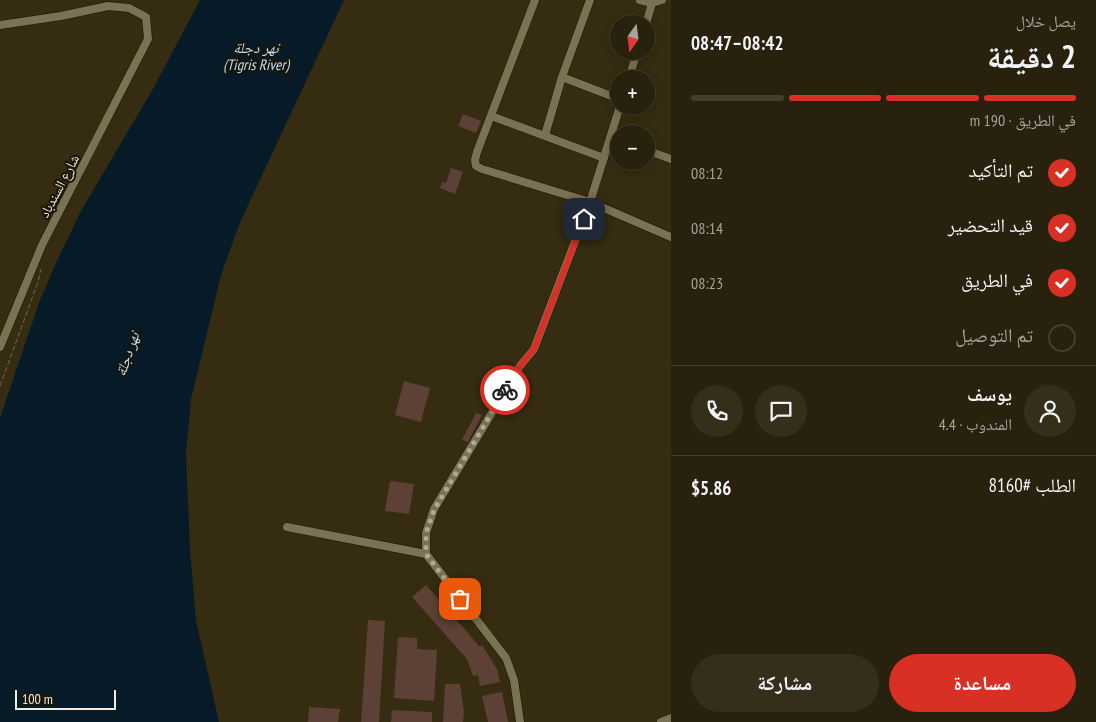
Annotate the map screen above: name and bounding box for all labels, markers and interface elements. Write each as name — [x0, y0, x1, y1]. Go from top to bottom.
text: يصل خلال — [1016, 11, 1076, 31]
north arrow — [610, 15, 655, 60]
map controls — [610, 15, 655, 170]
text: 08:42–08:47 — [691, 31, 784, 55]
text: 2 دقيقة — [987, 35, 1076, 77]
water label: نهر دجلة (Tigris River) — [223, 38, 290, 74]
button: + — [610, 70, 655, 115]
text: في الطريق · 190 m — [970, 110, 1076, 130]
button: − — [610, 125, 655, 170]
street label: شارع السندباد — [35, 151, 84, 221]
text: تم التأكيد — [968, 158, 1033, 182]
icon: check — [1048, 159, 1076, 187]
text: 08:12 — [691, 163, 723, 183]
pin — [563, 198, 605, 240]
icon: home — [570, 205, 598, 233]
text: قيد التحضير — [948, 213, 1033, 237]
icon: check — [1048, 214, 1076, 242]
text: 08:14 — [691, 218, 723, 238]
text: في الطريق — [961, 268, 1033, 292]
icon: check — [1048, 269, 1076, 297]
text: 08:23 — [691, 273, 723, 293]
text: تم التوصيل — [955, 323, 1033, 347]
water label: نهر دجلة — [111, 327, 144, 379]
courier — [480, 365, 530, 415]
icon: bike — [491, 376, 519, 404]
text: يوسف — [967, 382, 1012, 406]
button: phone — [691, 385, 743, 437]
button: chat — [755, 385, 807, 437]
button: person — [1024, 385, 1076, 437]
text: المندوب · 4.4 — [939, 414, 1012, 434]
text: الطلب #8160 — [989, 473, 1076, 497]
text: $5.86 — [691, 476, 731, 500]
pin — [439, 578, 481, 620]
icon: bag — [446, 585, 474, 613]
button: مشاركة — [691, 654, 879, 712]
button: مساعدة — [889, 654, 1076, 712]
scale bar — [15, 687, 116, 710]
text: 100 m — [22, 690, 53, 708]

